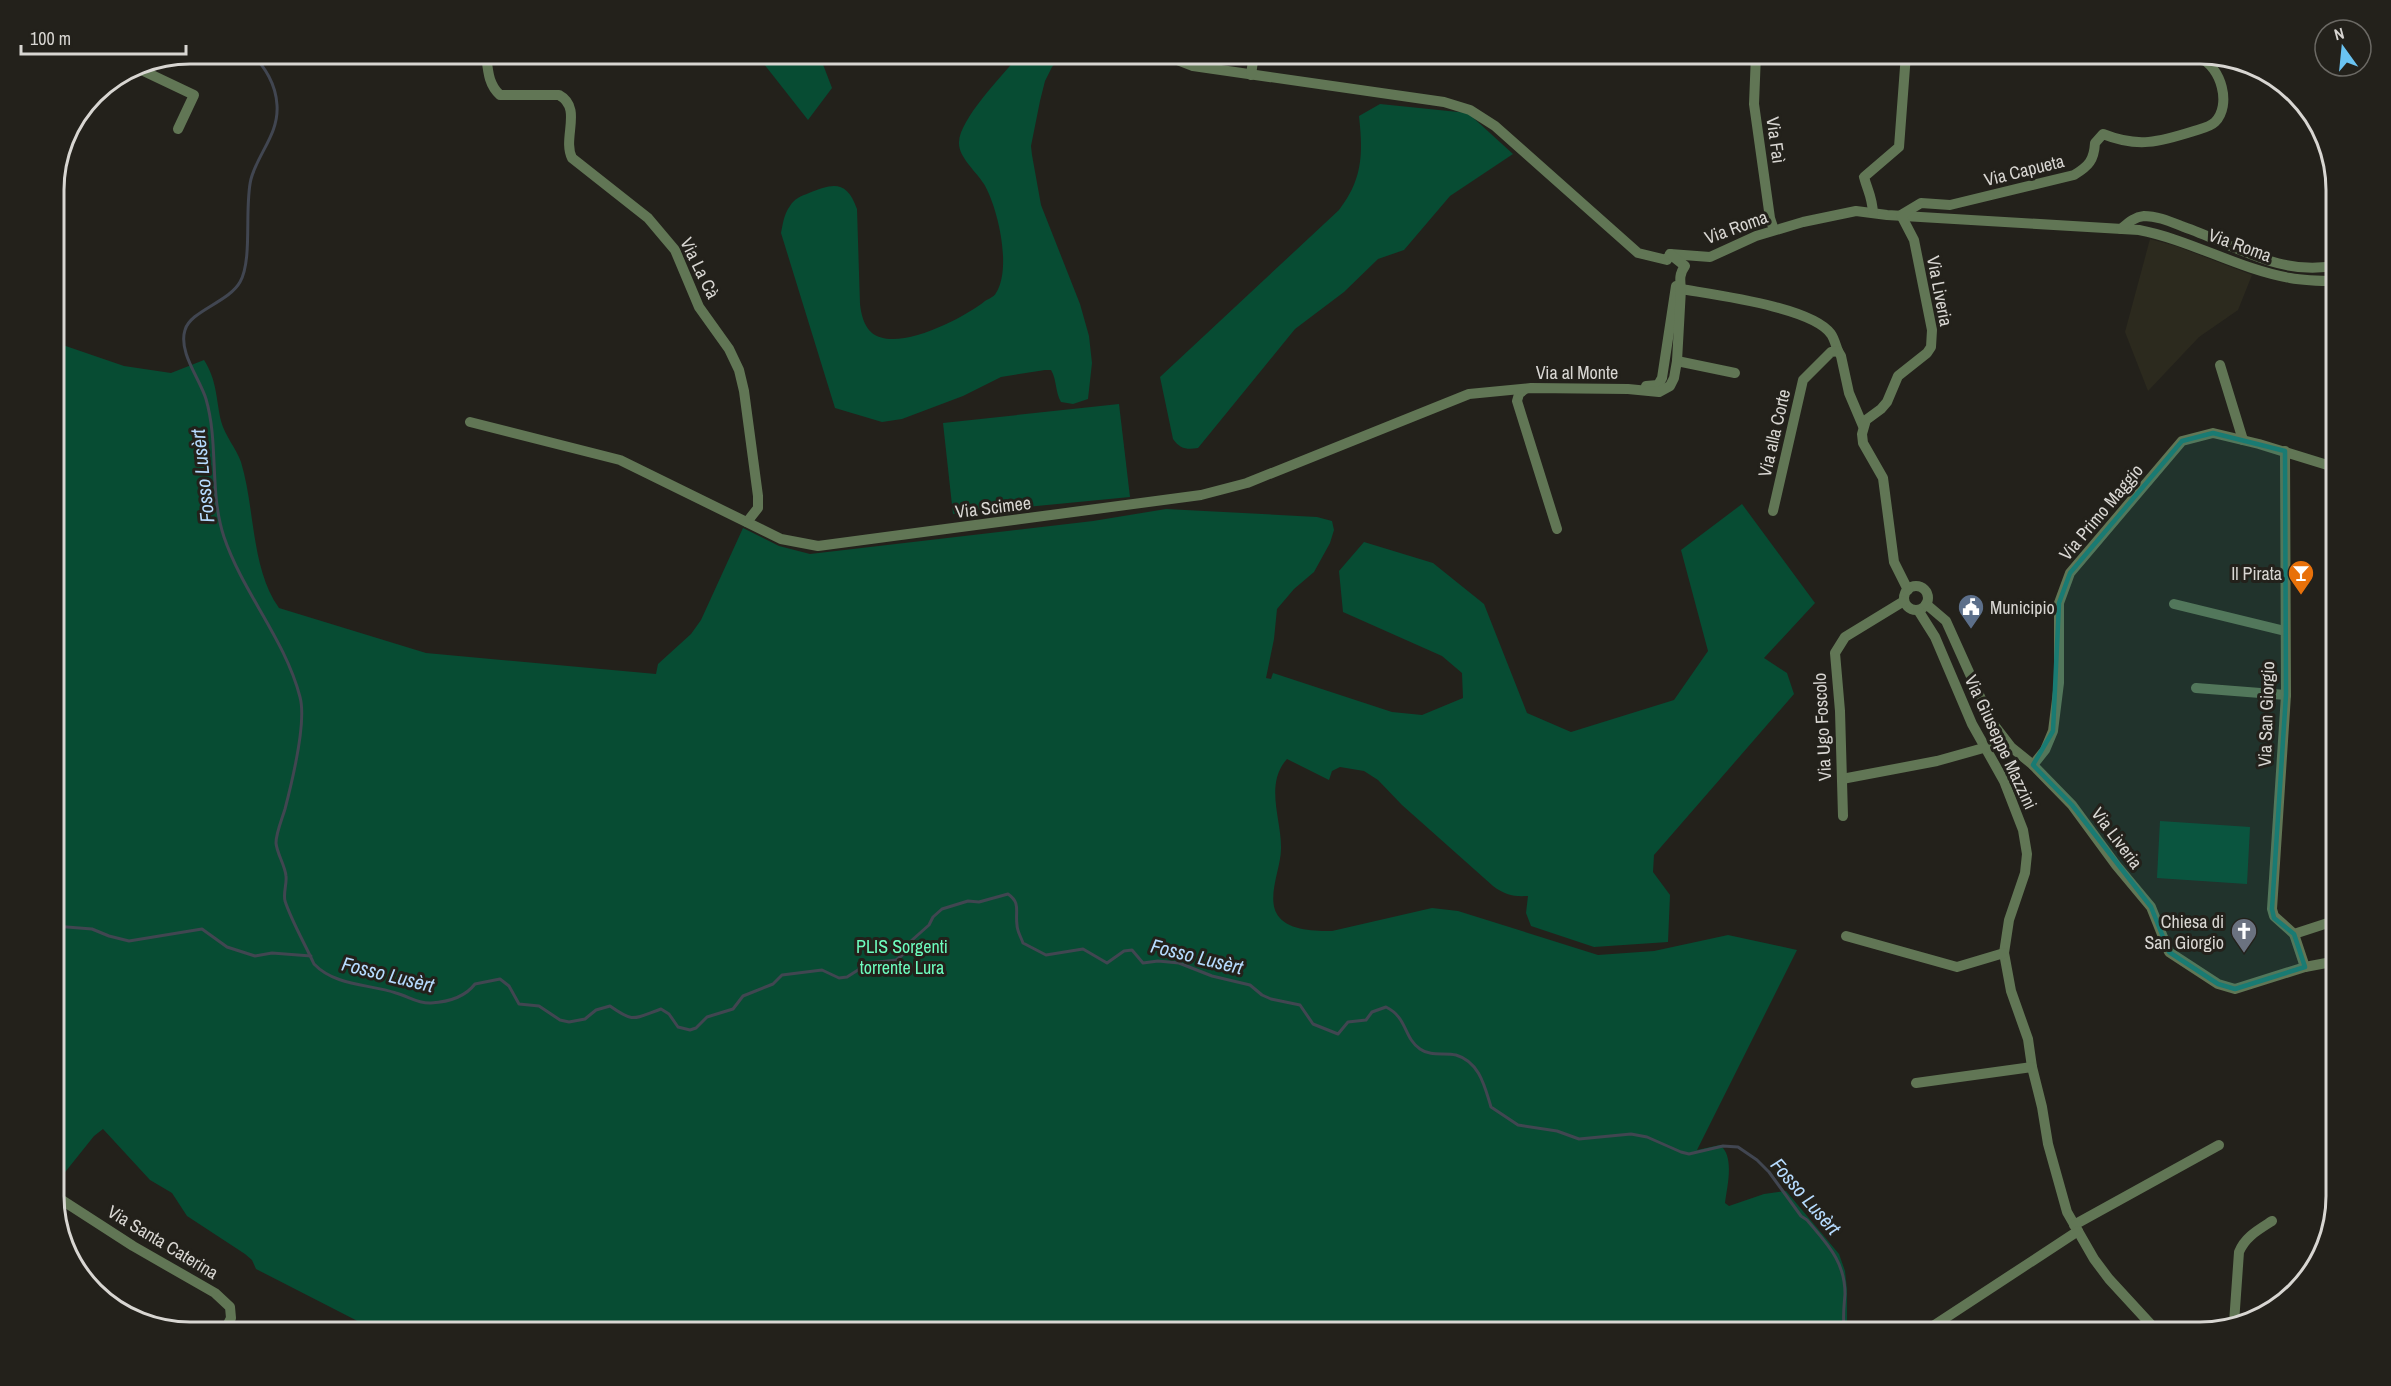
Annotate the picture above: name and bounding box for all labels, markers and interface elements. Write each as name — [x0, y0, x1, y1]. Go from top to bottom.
scale bar — [21, 18, 186, 56]
north arrow — [2313, 18, 2373, 78]
text: N — [2332, 22, 2347, 45]
text: 100 m — [30, 26, 71, 51]
street label: Via Faì — [1760, 115, 1792, 165]
street label: Via Capueta — [1981, 148, 2067, 192]
street label: Via Roma — [1701, 204, 1771, 250]
street label: Via Roma — [2205, 222, 2275, 268]
street label: Via La Cà — [674, 233, 726, 303]
street label: Via Liveria — [1921, 254, 1959, 328]
street label: Via al Monte — [1536, 360, 1618, 385]
street label: Via alla Corte — [1752, 387, 1796, 479]
water label: Fosso Lusèrt — [184, 427, 220, 524]
street label: Via Primo Maggio — [2053, 458, 2149, 566]
street label: Via Scimee — [954, 490, 1032, 524]
bar icon: Il Pirata — [2286, 558, 2316, 596]
place label: Il Pirata — [2231, 561, 2282, 586]
public building icon: Municipio — [1956, 592, 1986, 630]
place label: Municipio — [1990, 595, 2055, 620]
street label: Via San Giorgio — [2252, 661, 2280, 767]
street label: Via Giuseppe Mazzini — [1959, 671, 2043, 813]
street label: Via Ugo Foscolo — [1807, 672, 1837, 782]
street label: Via Liveria — [2086, 802, 2148, 874]
place label: Chiesa di San Giorgio — [2144, 909, 2224, 955]
church icon: Chiesa di San Giorgio — [2229, 916, 2259, 954]
water label: Fosso Lusèrt — [1148, 932, 1246, 981]
park label: PLIS Sorgenti torrente Lura — [856, 934, 948, 980]
water label: Fosso Lusèrt — [339, 950, 437, 999]
water label: Fosso Lusèrt — [1765, 1152, 1847, 1241]
street label: Via Santa Caterina — [103, 1199, 223, 1285]

